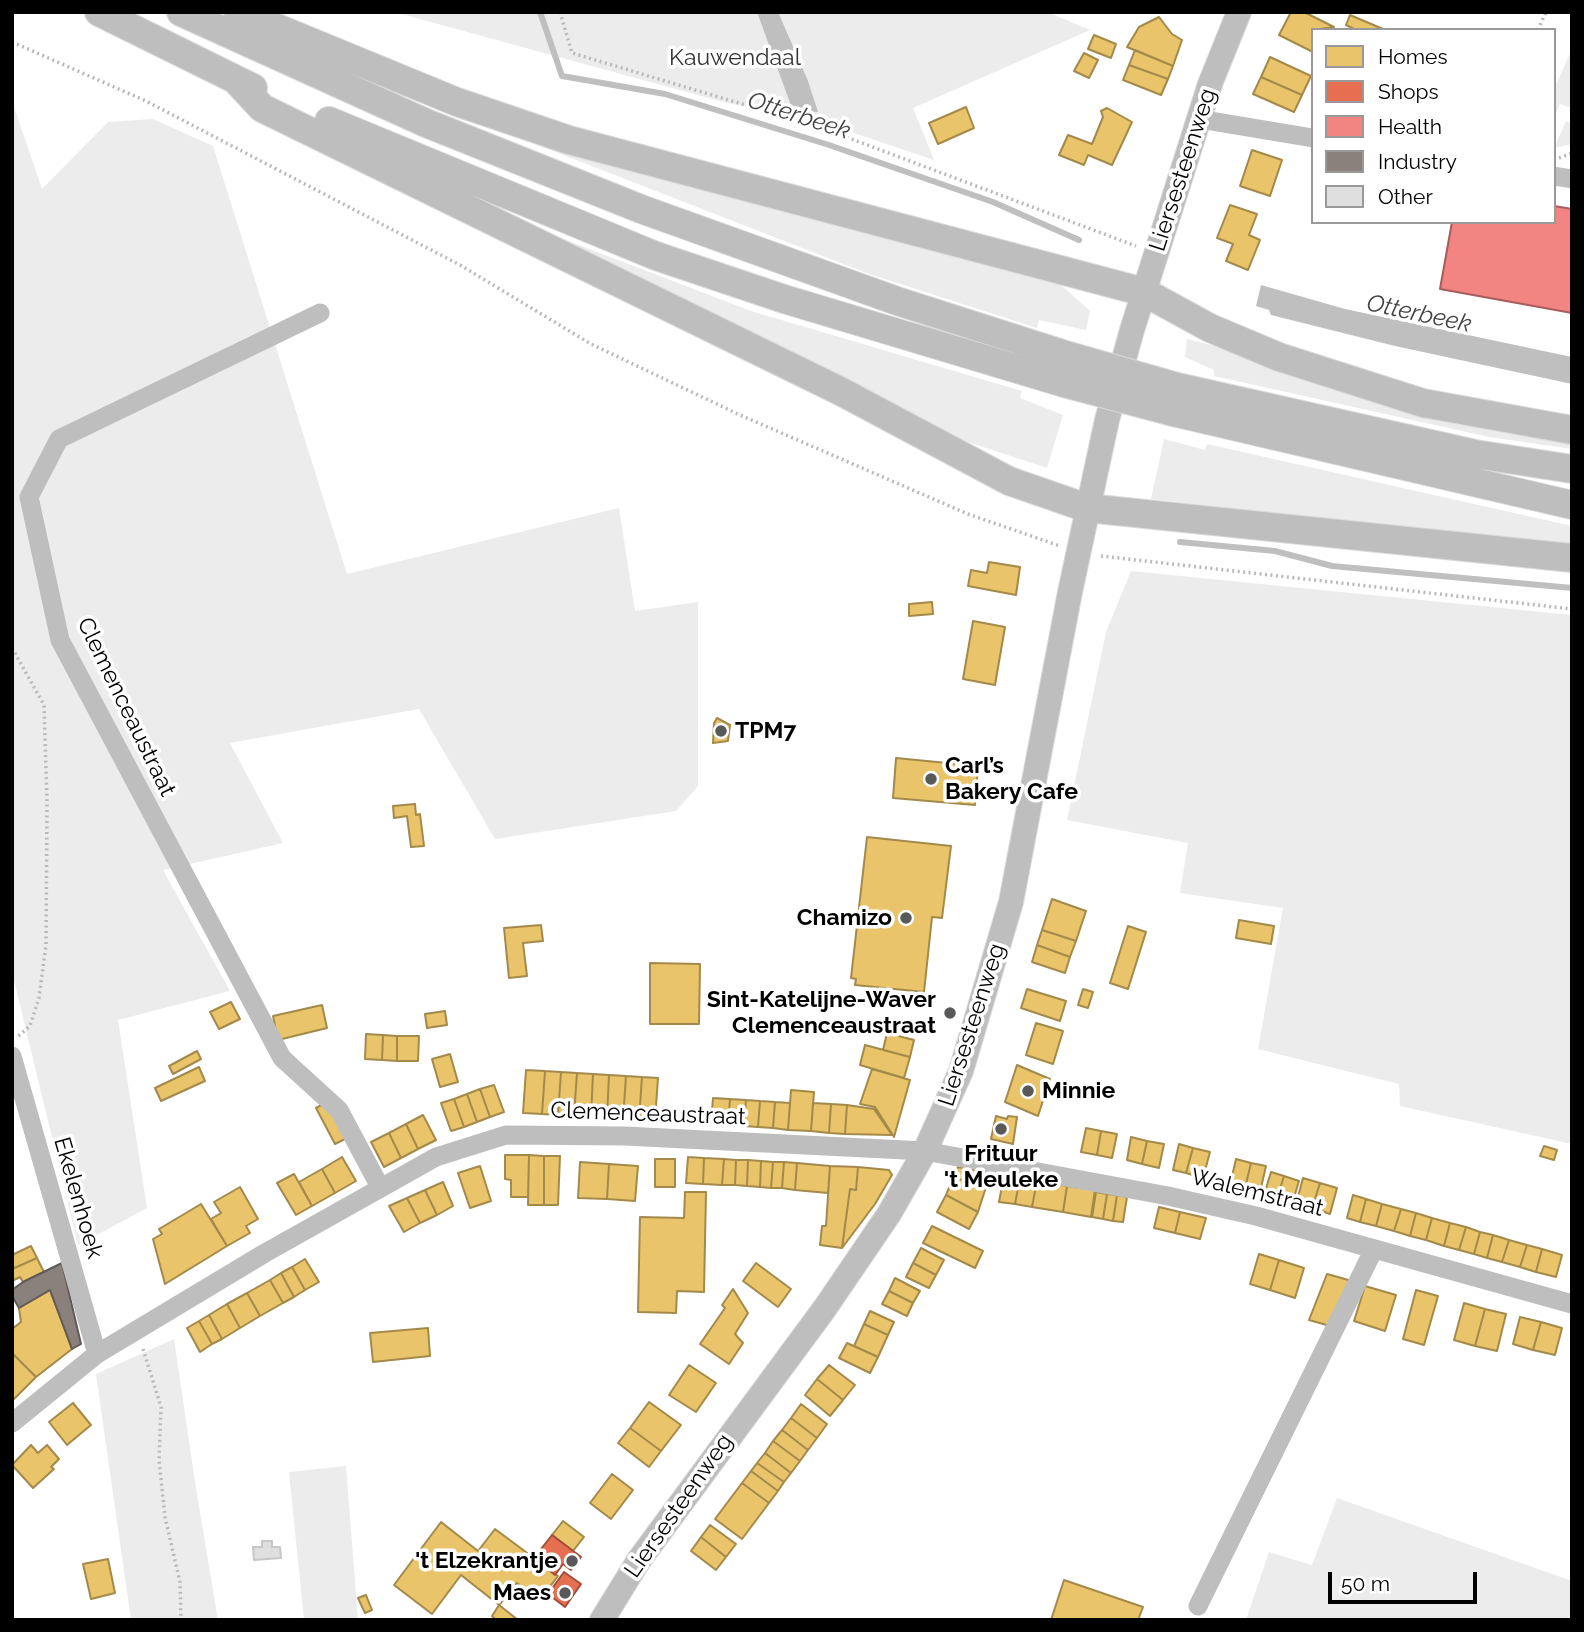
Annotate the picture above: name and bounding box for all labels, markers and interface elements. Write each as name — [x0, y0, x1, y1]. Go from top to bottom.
legend — [1311, 28, 1556, 224]
park label: Kauwendaal — [669, 44, 801, 72]
text: Homes — [1378, 44, 1448, 69]
text: Shops — [1378, 79, 1439, 104]
street label: Liersesteenweg — [1144, 85, 1222, 255]
water label: Otterbeek — [744, 86, 854, 146]
text: Health — [1378, 114, 1442, 139]
text: Industry — [1378, 149, 1457, 174]
text: Other — [1378, 184, 1433, 209]
water label: Otterbeek — [1364, 289, 1474, 339]
street label: Clemenceaustraat — [71, 613, 181, 801]
place label: TPM7 — [735, 717, 796, 745]
marker: TPM7 — [713, 723, 729, 739]
place label: Carl’s Bakery Cafe — [945, 752, 1078, 806]
marker: Carl’s Bakery Cafe — [923, 771, 939, 787]
place label: Chamizo — [797, 904, 892, 932]
marker: Chamizo — [898, 910, 914, 926]
street label: Liersesteenweg — [933, 940, 1011, 1110]
place label: Sint-Katelijne-Waver Clemenceaustraat — [707, 986, 936, 1040]
marker: Sint-Katelijne-Waver Clemenceaustraat — [942, 1005, 958, 1021]
place label: Minnie — [1042, 1077, 1115, 1105]
marker: Minnie — [1020, 1083, 1036, 1099]
street label: Clemenceaustraat — [550, 1097, 746, 1131]
marker: Frituur 't Meuleke — [993, 1121, 1009, 1137]
street label: Ekelenhoek — [48, 1134, 108, 1262]
place label: Frituur 't Meuleke — [944, 1140, 1058, 1194]
street label: Walemstraat — [1188, 1163, 1326, 1223]
street label: Liersesteenweg — [619, 1429, 739, 1583]
place label: 't Elzekrantje — [415, 1547, 558, 1575]
marker: 't Elzekrantje — [564, 1553, 580, 1569]
scale bar — [1332, 1558, 1481, 1602]
text: 50 m — [1341, 1571, 1390, 1596]
place label: Maes — [493, 1579, 551, 1607]
marker: Maes — [557, 1585, 573, 1601]

